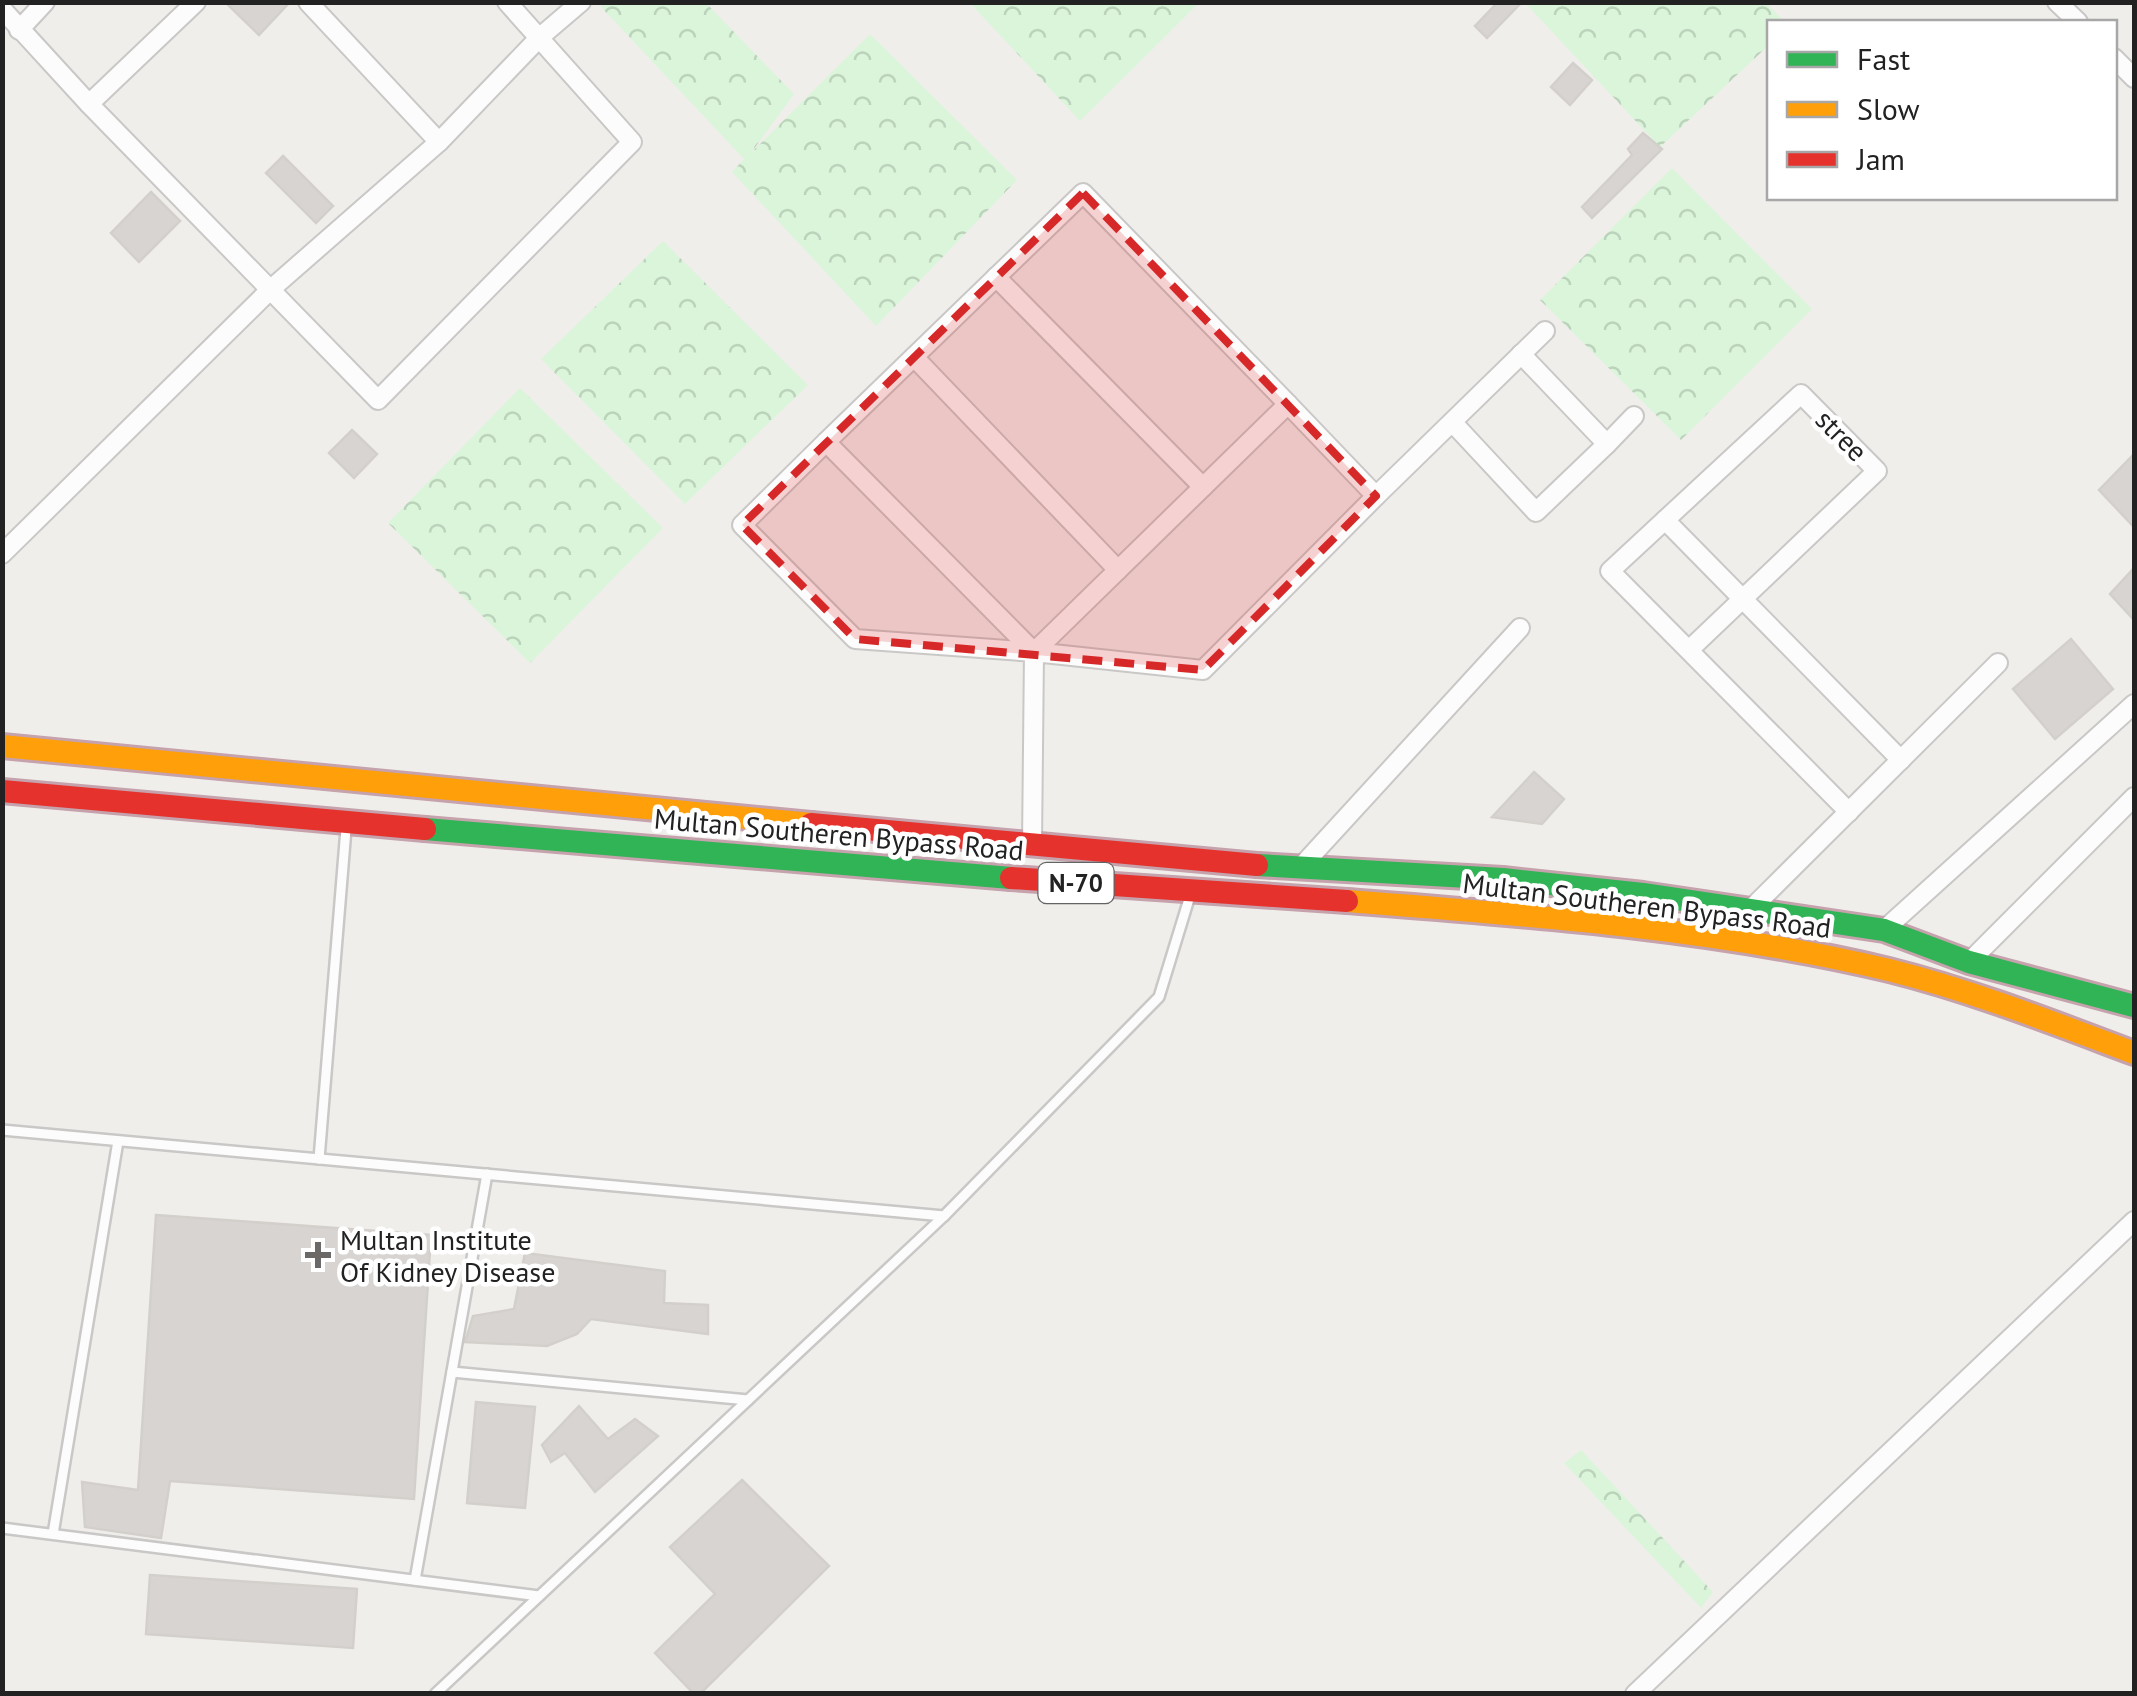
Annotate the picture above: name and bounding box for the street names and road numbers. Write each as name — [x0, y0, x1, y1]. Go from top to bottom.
street label: stree — [1808, 401, 1876, 469]
street label: Multan Southeren Bypass Road — [653, 799, 1025, 869]
road number: N-70 — [1038, 863, 1114, 903]
street label: Multan Southeren Bypass Road — [1461, 864, 1833, 946]

